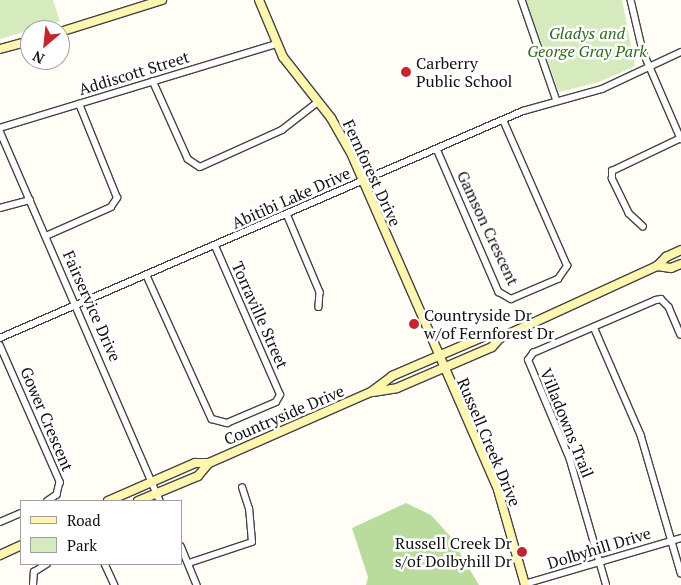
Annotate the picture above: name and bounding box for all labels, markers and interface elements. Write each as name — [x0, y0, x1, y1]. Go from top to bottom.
north arrow — [20, 20, 70, 70]
park label: Gladys and George Gray Park — [527, 23, 647, 61]
text: N — [29, 47, 47, 69]
street label: Addiscott Street — [76, 47, 192, 99]
place label: Carberry Public School — [416, 53, 512, 91]
marker: Carberry Public School — [400, 66, 412, 78]
street label: Fernforest Drive — [339, 117, 405, 229]
street label: Abitibi Lake Drive — [229, 163, 353, 233]
street label: Gamson Crescent — [453, 168, 523, 288]
street label: Fairservice Drive — [59, 248, 125, 364]
street label: Torraville Street — [228, 258, 292, 372]
place label: Countryside Dr w/of Fernforest Dr — [424, 305, 554, 343]
marker: Countryside Dr w/of Fernforest Dr — [408, 318, 420, 330]
street label: Gower Crescent — [16, 364, 78, 474]
street label: Villadowns Trail — [536, 366, 598, 480]
street label: Russell Creek Drive — [453, 375, 525, 509]
street label: Countryside Drive — [221, 381, 347, 449]
legend — [20, 500, 182, 565]
text: Road — [67, 510, 100, 530]
street label: Dolbyhill Drive — [545, 523, 653, 573]
place label: Russell Creek Dr s/of Dolbyhill Dr — [395, 533, 512, 571]
text: Park — [67, 535, 97, 555]
marker: Russell Creek Dr s/of Dolbyhill Dr — [516, 546, 528, 558]

